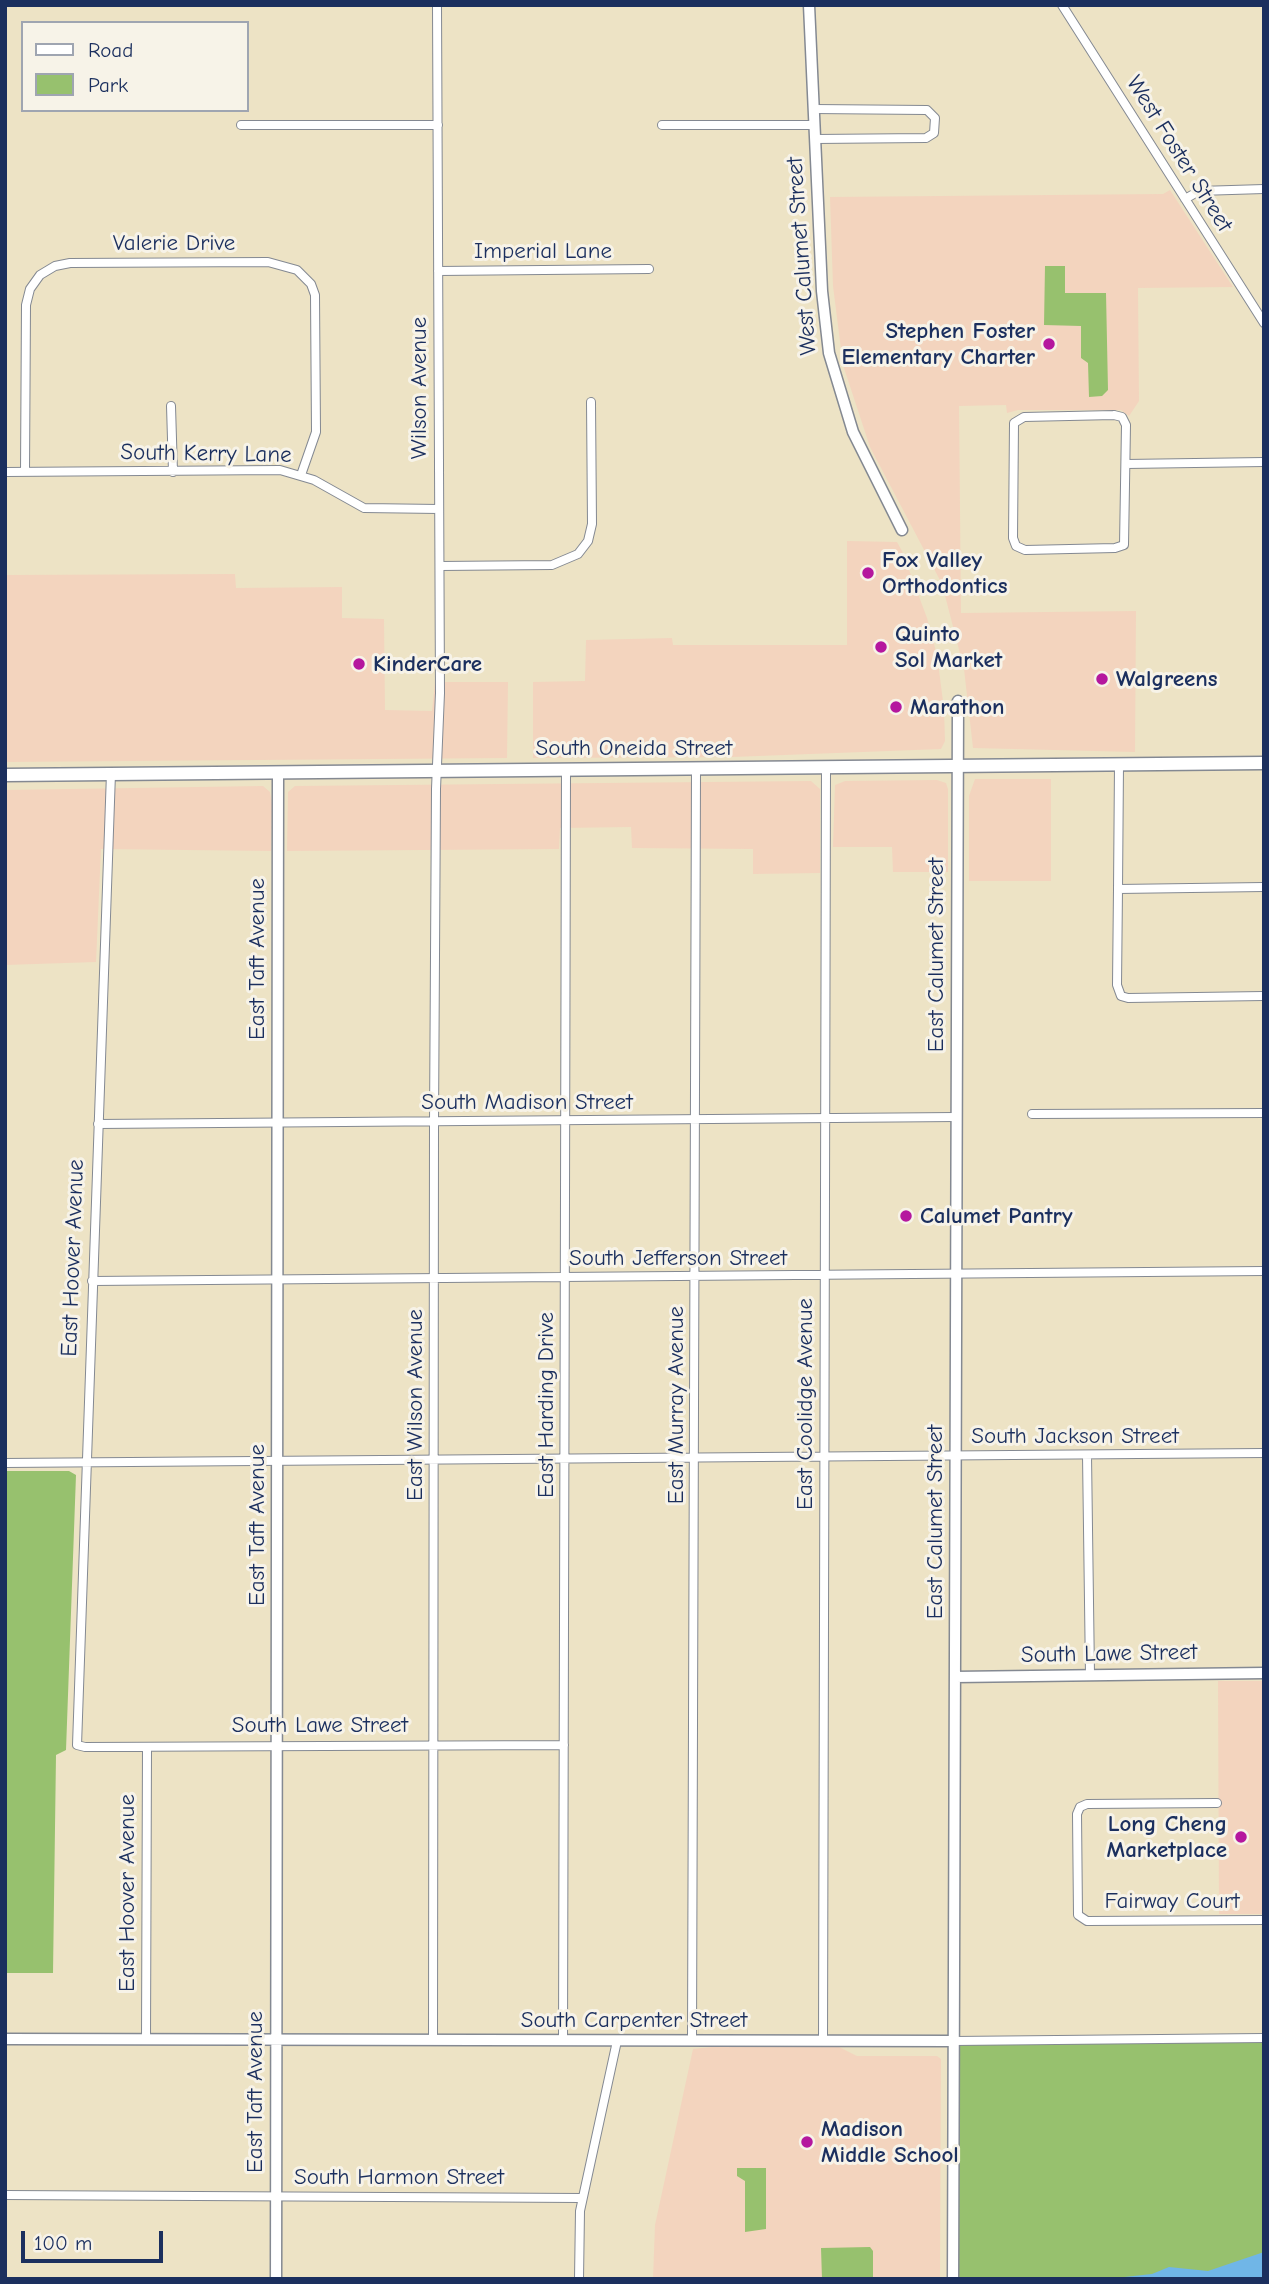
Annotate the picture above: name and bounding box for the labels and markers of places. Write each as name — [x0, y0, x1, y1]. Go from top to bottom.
place label: Stephen Foster Elementary Charter — [841, 317, 1035, 371]
marker: Stephen Foster Elementary Charter — [1041, 336, 1057, 352]
place label: Fox Valley Orthodontics — [882, 546, 1008, 600]
marker: Fox Valley Orthodontics — [860, 565, 876, 581]
place label: Quinto Sol Market — [895, 620, 1002, 674]
marker: Quinto Sol Market — [873, 639, 889, 655]
place label: KinderCare — [373, 650, 482, 678]
marker: KinderCare — [351, 656, 367, 672]
place label: Walgreens — [1116, 665, 1217, 693]
marker: Walgreens — [1094, 671, 1110, 687]
place label: Marathon — [910, 693, 1005, 721]
marker: Marathon — [888, 699, 904, 715]
place label: Calumet Pantry — [920, 1202, 1072, 1230]
marker: Calumet Pantry — [898, 1208, 914, 1224]
place label: Long Cheng Marketplace — [1107, 1810, 1227, 1864]
marker: Long Cheng Marketplace — [1233, 1829, 1249, 1845]
place label: Madison Middle School — [821, 2115, 959, 2169]
marker: Madison Middle School — [799, 2134, 815, 2150]

